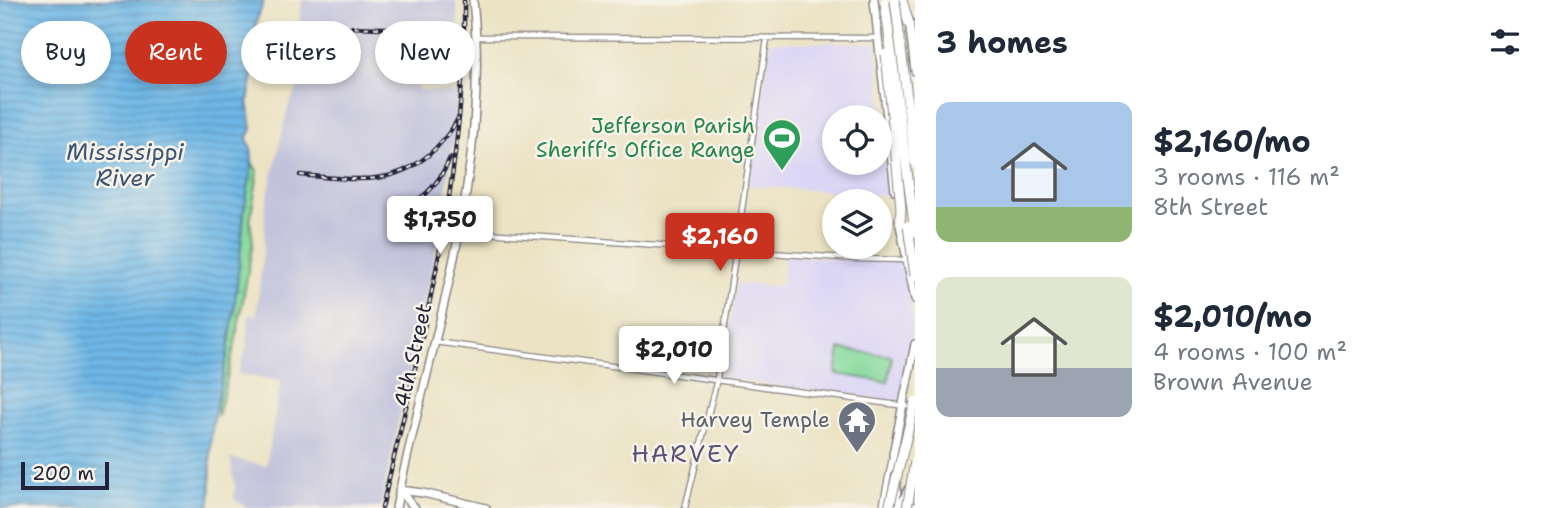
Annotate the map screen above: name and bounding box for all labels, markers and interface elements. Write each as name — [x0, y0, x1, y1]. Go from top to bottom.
chip: Buy — [21, 21, 111, 84]
chip: Rent — [125, 21, 227, 84]
chip: Filters — [241, 21, 361, 84]
chip: New — [375, 21, 475, 84]
text: 3 homes — [936, 22, 1068, 63]
icon: filters — [1486, 23, 1524, 61]
map controls — [822, 105, 892, 259]
button: locate — [822, 105, 892, 175]
place label: Jefferson Parish Sheriff's Office Range — [536, 112, 755, 164]
sports icon: Jefferson Parish Sheriff's Office Range — [761, 117, 803, 172]
text: $2,160/mo — [1153, 121, 1311, 162]
icon: home — [992, 130, 1076, 214]
water label: Mississippi River — [66, 137, 184, 193]
text: 3 rooms · 116 m² — [1153, 162, 1340, 192]
button: layers — [822, 189, 892, 259]
text: 8th Street — [1153, 192, 1268, 222]
pin: $1,750 — [383, 196, 497, 256]
text: $1,750 — [403, 204, 477, 234]
pin: $2,160 — [663, 214, 777, 273]
text: $2,160 — [681, 221, 759, 251]
text: $2,010/mo — [1153, 296, 1312, 337]
street label: 4th Street — [387, 300, 439, 410]
icon: home — [992, 305, 1076, 389]
pin: $2,010 — [617, 326, 731, 386]
text: $2,010 — [635, 334, 713, 364]
text: 4 rooms · 100 m² — [1153, 337, 1347, 367]
text: Brown Avenue — [1153, 367, 1313, 397]
temple icon: Harvey Temple — [836, 399, 878, 454]
place label: Harvey Temple — [681, 406, 830, 434]
district label: HARVEY — [632, 438, 740, 470]
scale bar — [21, 459, 108, 491]
text: 200 m — [32, 461, 94, 486]

